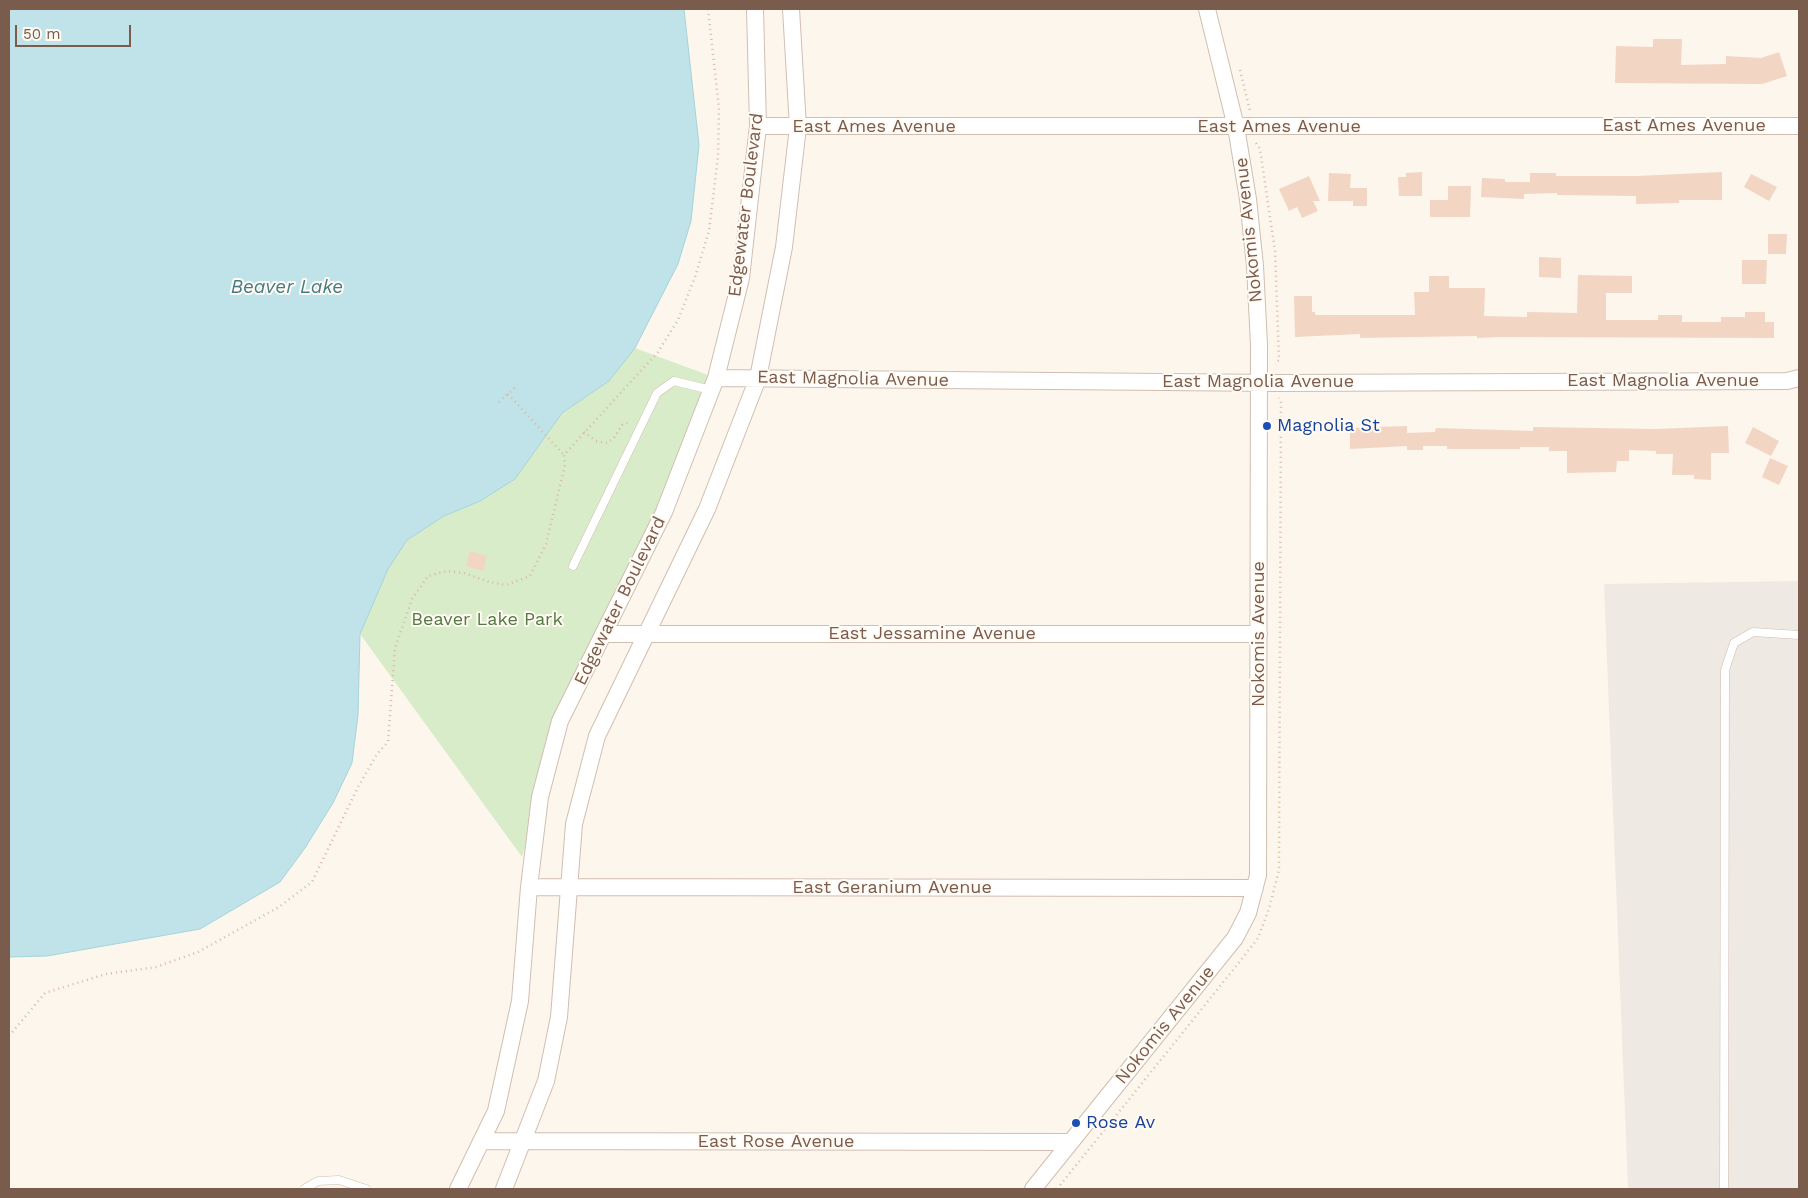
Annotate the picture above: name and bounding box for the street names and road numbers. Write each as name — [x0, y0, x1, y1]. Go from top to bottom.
street label: Edgewater Boulevard — [724, 112, 768, 298]
street label: East Ames Avenue — [1602, 115, 1766, 137]
street label: East Ames Avenue — [792, 116, 956, 138]
street label: East Ames Avenue — [1197, 116, 1361, 138]
street label: Nokomis Avenue — [1231, 156, 1267, 304]
street label: East Magnolia Avenue — [757, 367, 949, 391]
street label: East Magnolia Avenue — [1567, 370, 1759, 392]
street label: East Magnolia Avenue — [1162, 371, 1354, 393]
street label: Edgewater Boulevard — [570, 513, 670, 689]
street label: Nokomis Avenue — [1248, 561, 1270, 707]
street label: East Jessamine Avenue — [828, 623, 1036, 645]
street label: East Geranium Avenue — [792, 877, 992, 899]
street label: Nokomis Avenue — [1111, 962, 1219, 1088]
street label: East Rose Avenue — [698, 1131, 854, 1153]

